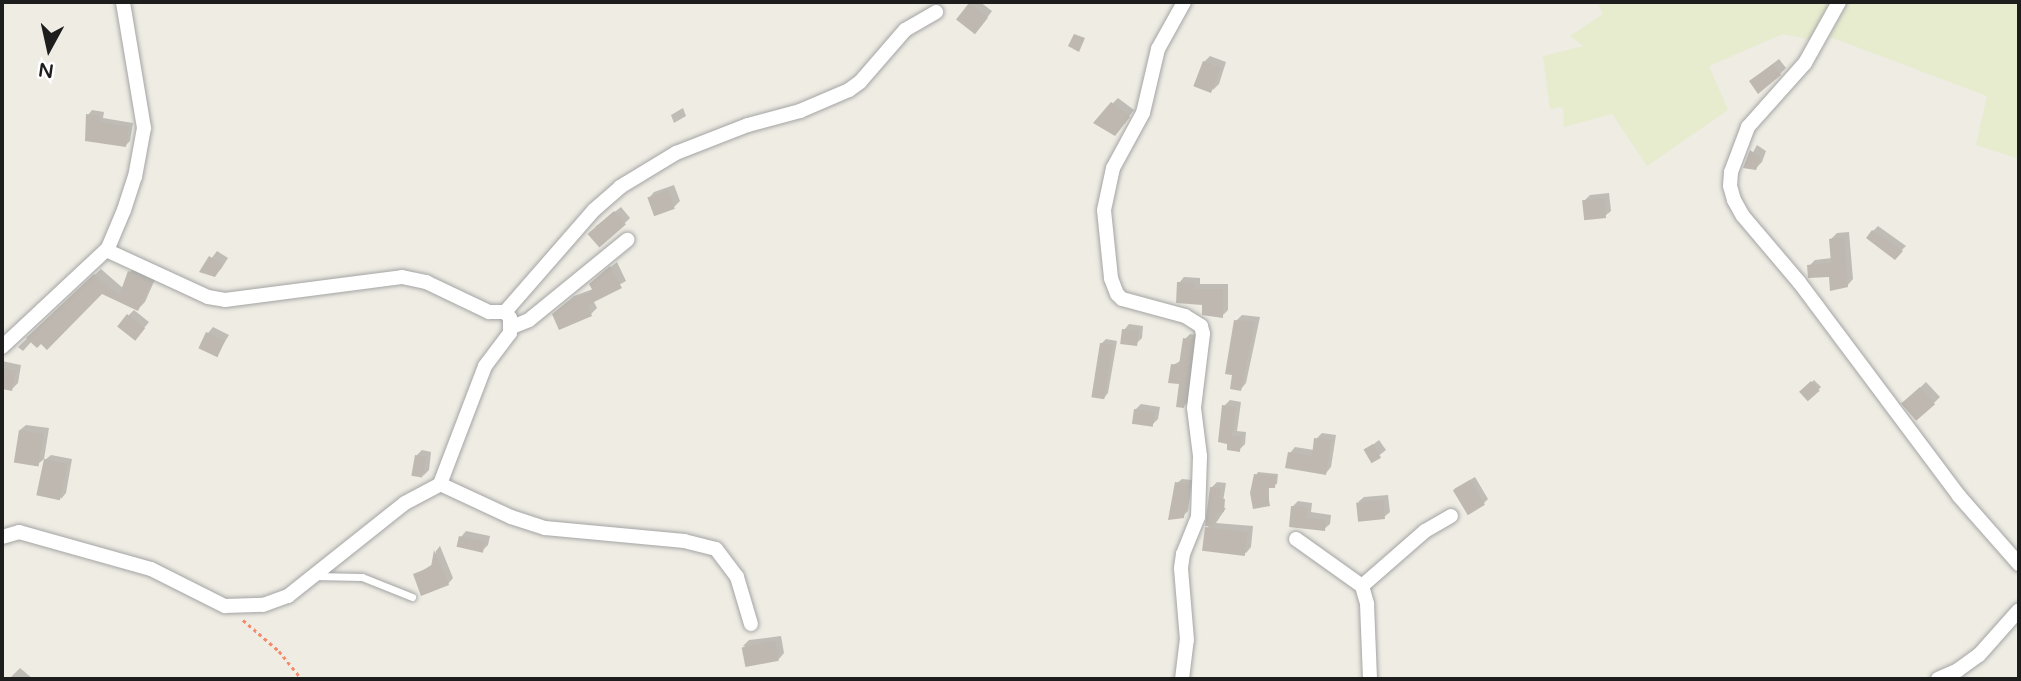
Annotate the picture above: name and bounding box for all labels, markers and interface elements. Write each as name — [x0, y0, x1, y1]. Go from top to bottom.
north arrow — [14, 14, 84, 84]
text: N — [37, 58, 55, 82]

